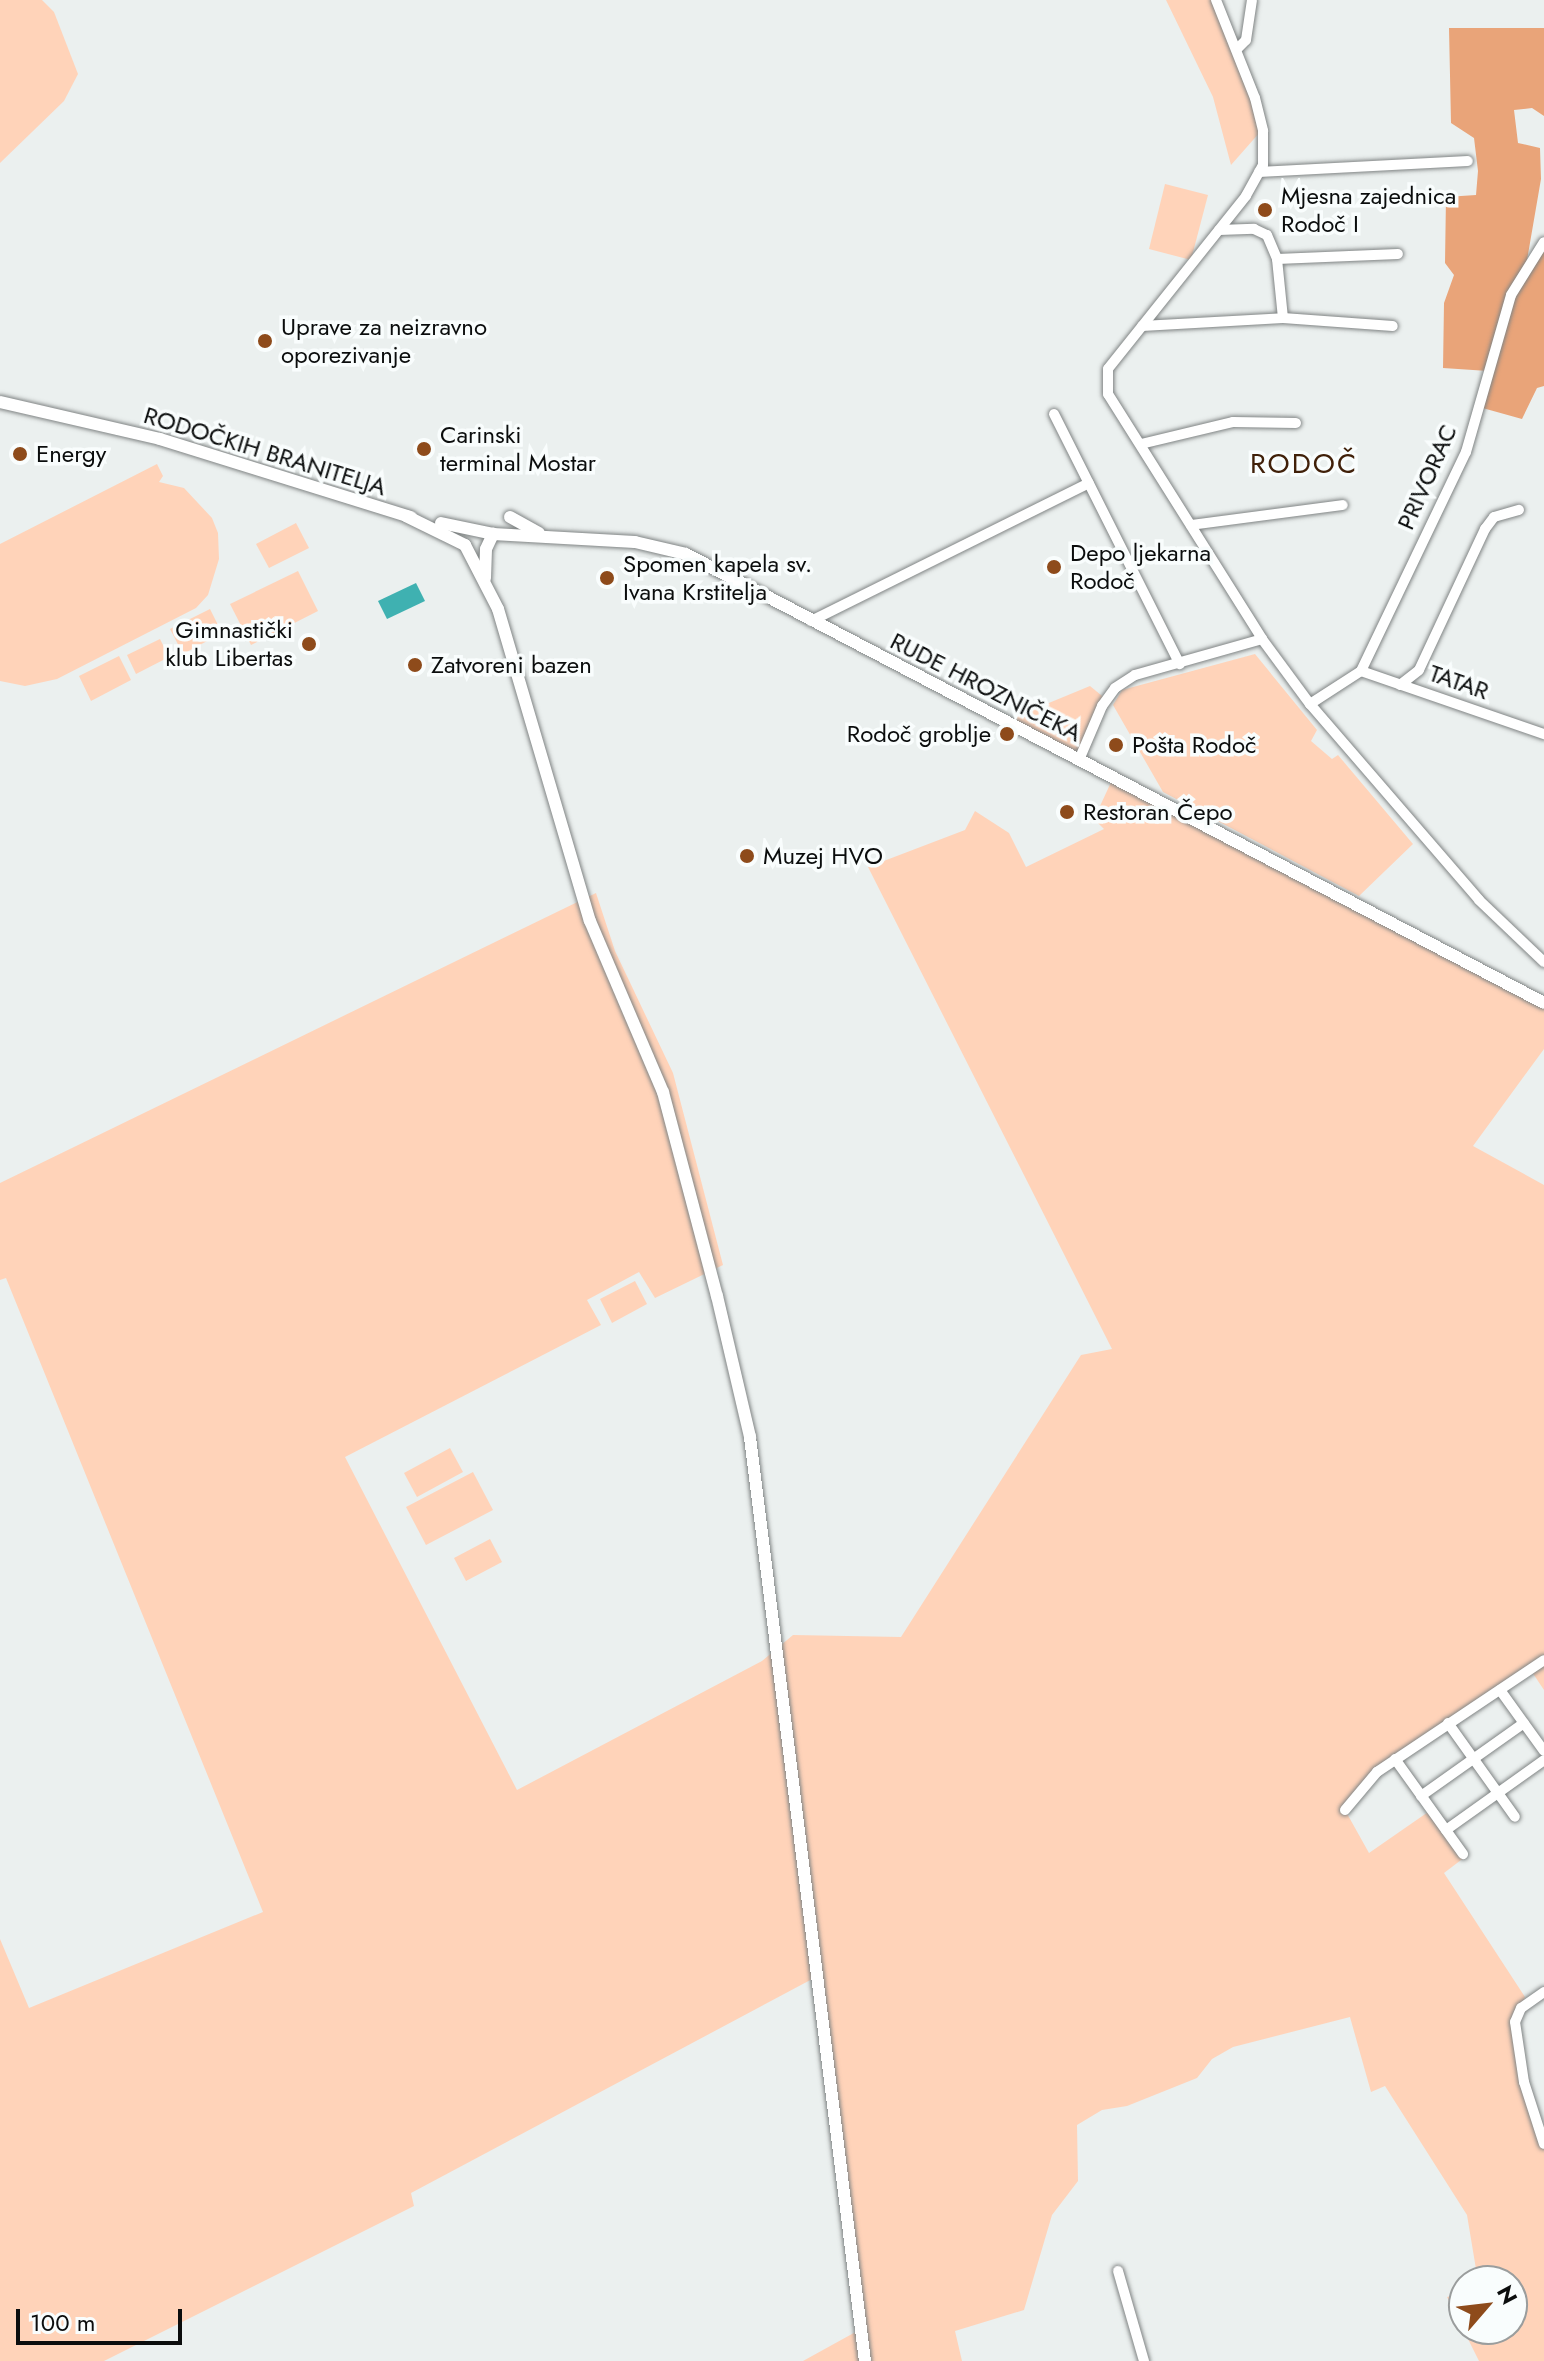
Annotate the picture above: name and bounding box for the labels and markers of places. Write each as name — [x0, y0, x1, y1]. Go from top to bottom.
place label: Mjesna zajednica Rodoč I — [1281, 182, 1456, 238]
marker: Mjesna zajednica Rodoč I — [1256, 201, 1274, 219]
place label: Uprave za neizravno oporezivanje — [281, 313, 487, 369]
marker: Uprave za neizravno oporezivanje — [256, 332, 274, 350]
place label: Carinski terminal Mostar — [440, 421, 596, 477]
place label: Energy — [36, 440, 106, 468]
marker: Carinski terminal Mostar — [415, 440, 433, 458]
marker: Energy — [11, 445, 29, 463]
place label: Depo ljekarna Rodoč — [1070, 539, 1211, 595]
place label: Spomen kapela sv. Ivana Krstitelja — [623, 550, 812, 606]
marker: Depo ljekarna Rodoč — [1045, 558, 1063, 576]
marker: Spomen kapela sv. Ivana Krstitelja — [598, 569, 616, 587]
place label: Gimnastički klub Libertas — [165, 616, 293, 672]
marker: Gimnastički klub Libertas — [300, 635, 318, 653]
place label: Zatvoreni bazen — [431, 651, 592, 679]
marker: Zatvoreni bazen — [406, 656, 424, 674]
place label: Rodoč groblje — [847, 720, 991, 748]
marker: Rodoč groblje — [998, 725, 1016, 743]
place label: Pošta Rodoč — [1132, 731, 1257, 759]
marker: Pošta Rodoč — [1107, 736, 1125, 754]
place label: Restoran Čepo — [1083, 798, 1232, 826]
marker: Restoran Čepo — [1058, 803, 1076, 821]
place label: Muzej HVO — [763, 842, 883, 870]
marker: Muzej HVO — [738, 847, 756, 865]

